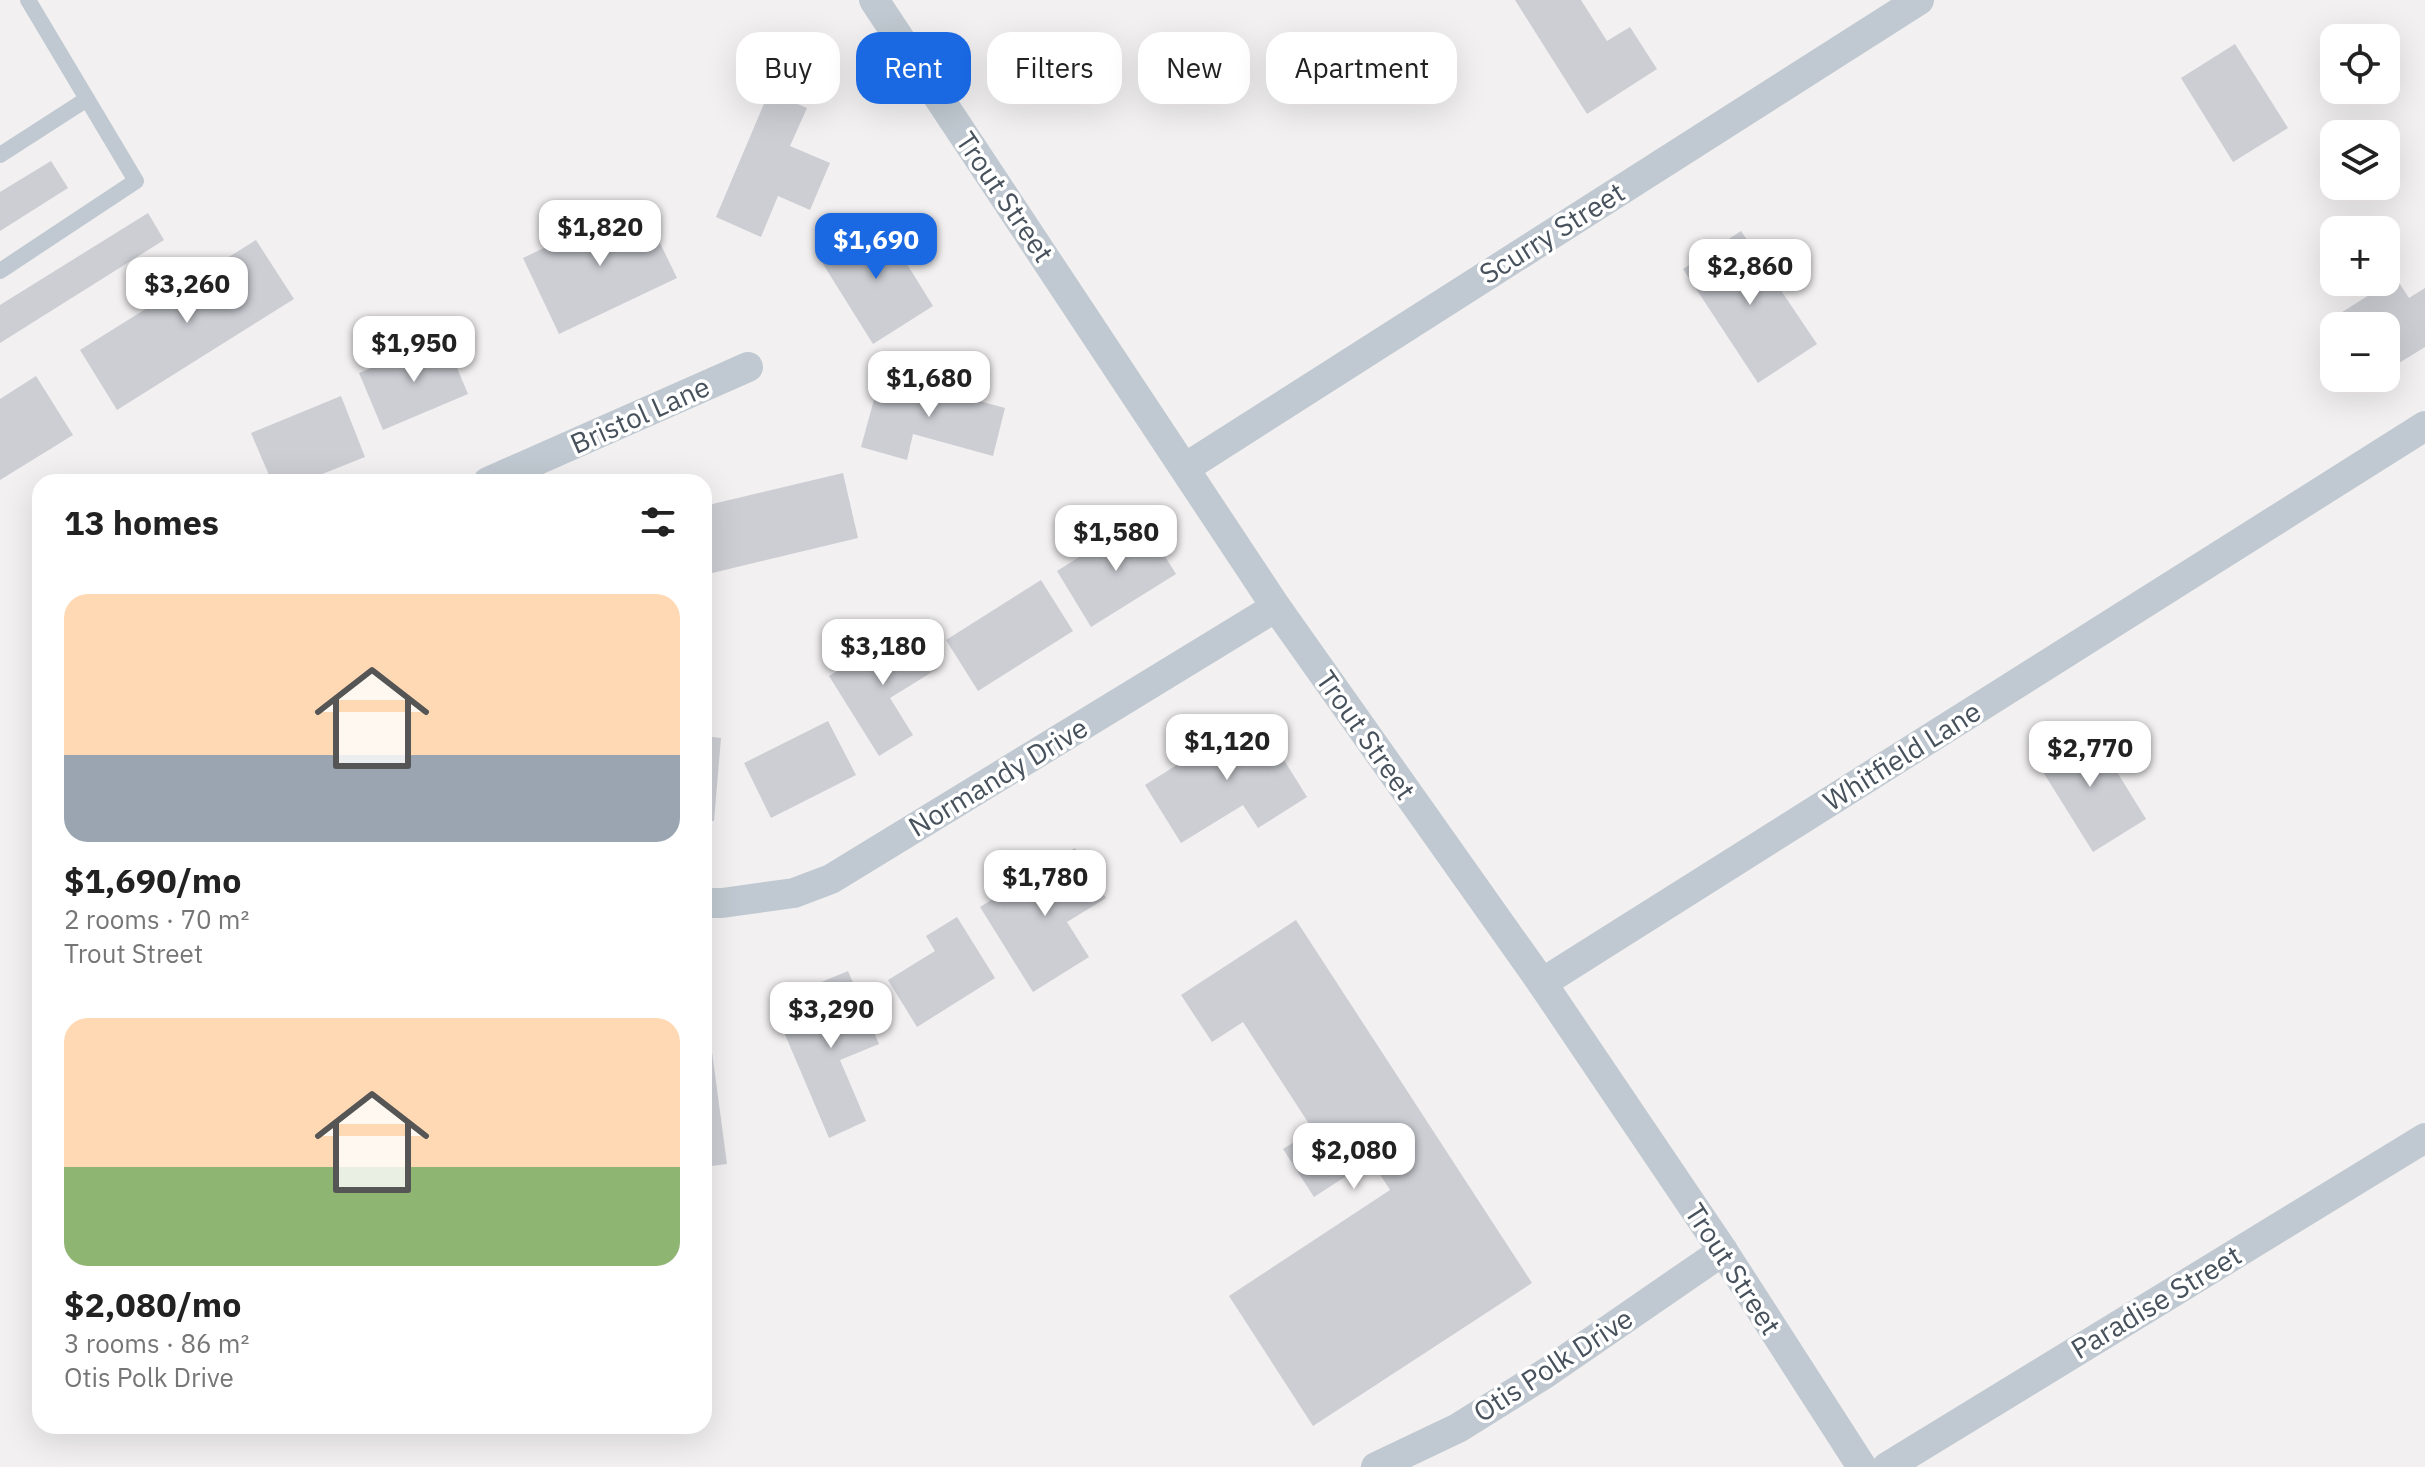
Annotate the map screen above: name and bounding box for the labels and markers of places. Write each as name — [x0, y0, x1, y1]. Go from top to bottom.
pin: $1,820 — [535, 200, 665, 268]
pin: $1,690 — [811, 213, 941, 281]
pin: $2,860 — [1685, 239, 1815, 307]
pin: $3,260 — [122, 257, 252, 325]
pin: $1,950 — [349, 316, 479, 384]
pin: $1,680 — [864, 351, 994, 419]
pin: $1,580 — [1051, 505, 1181, 573]
pin: $3,180 — [818, 619, 948, 687]
pin: $1,120 — [1162, 714, 1292, 782]
pin: $2,770 — [2025, 721, 2155, 789]
pin: $1,780 — [980, 850, 1110, 918]
pin: $3,290 — [766, 982, 896, 1050]
pin: $2,080 — [1289, 1123, 1419, 1191]

